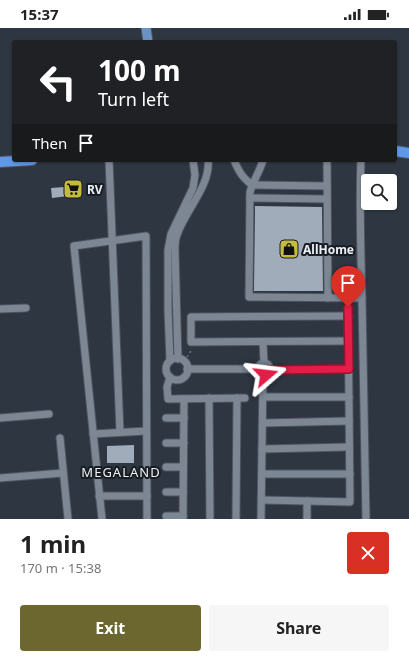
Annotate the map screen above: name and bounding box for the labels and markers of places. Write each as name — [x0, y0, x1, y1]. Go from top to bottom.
supermarket icon: RV — [62, 178, 84, 200]
place label: RV — [87, 181, 103, 198]
shop icon: AllHome — [278, 238, 300, 260]
place label: AllHome — [303, 241, 354, 258]
pin — [331, 266, 365, 307]

